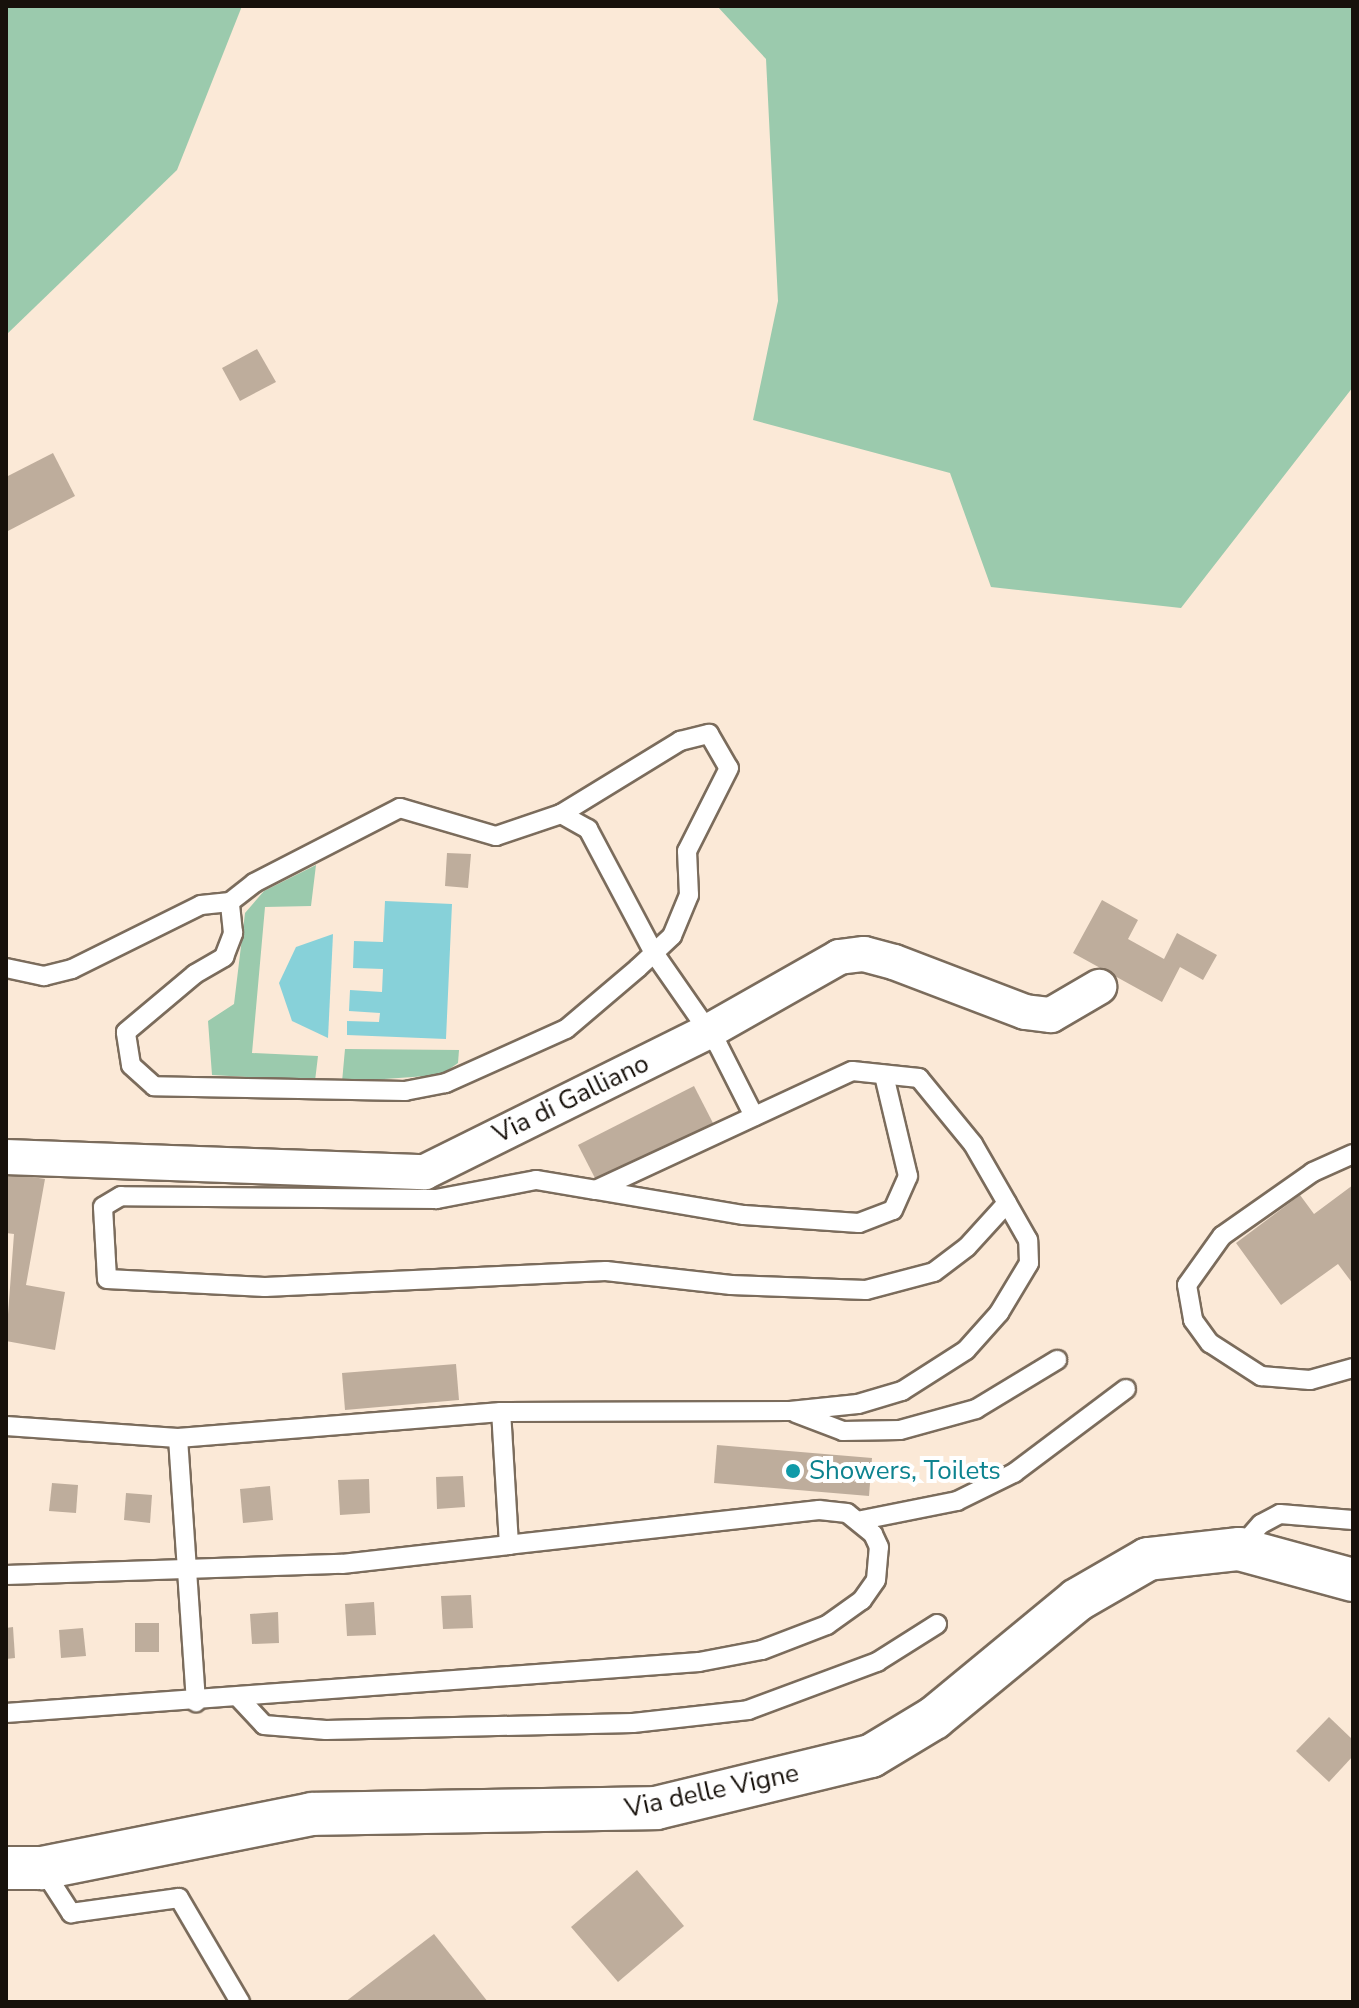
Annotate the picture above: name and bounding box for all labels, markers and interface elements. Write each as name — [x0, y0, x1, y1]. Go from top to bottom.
street label: Via di Galliano — [488, 1048, 654, 1150]
place label: Showers, Toilets — [809, 1455, 1001, 1487]
marker: Showers, Toilets — [784, 1462, 802, 1480]
street label: Via delle Vigne — [622, 1757, 802, 1825]

